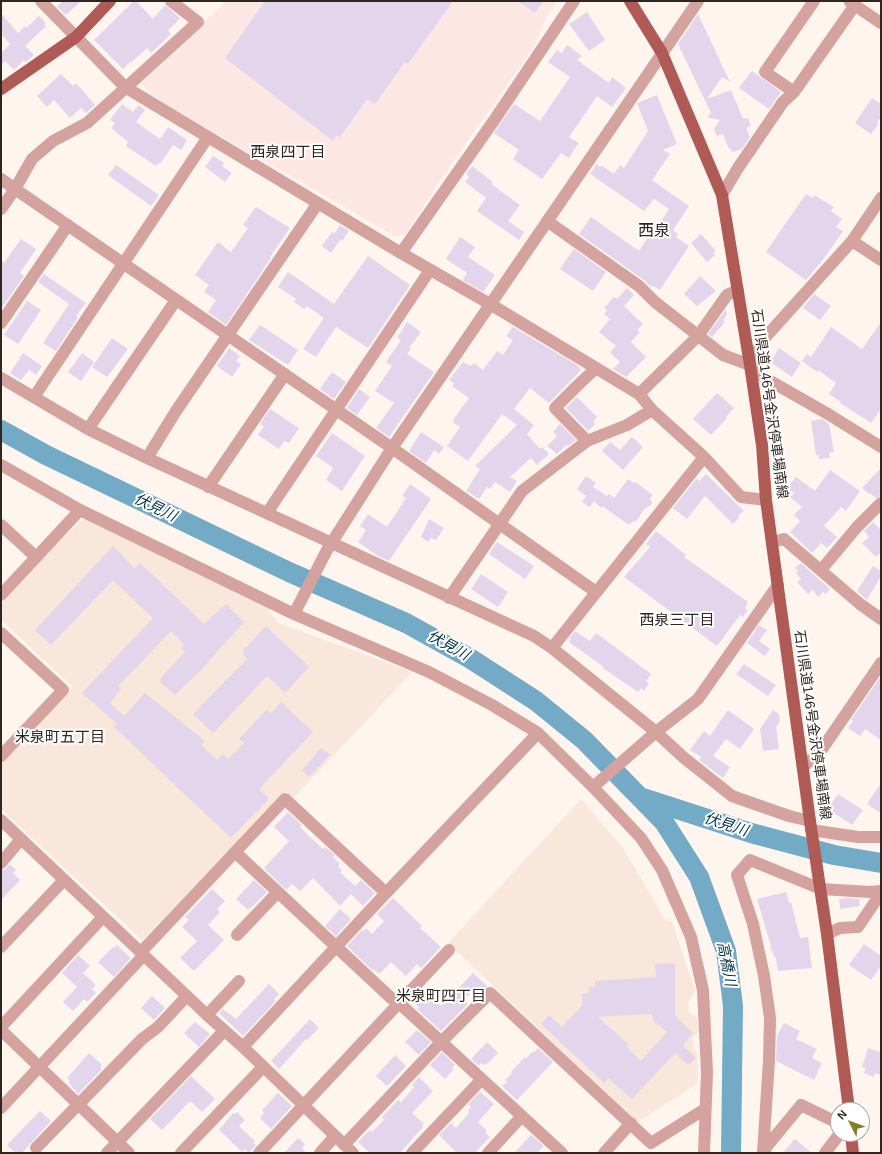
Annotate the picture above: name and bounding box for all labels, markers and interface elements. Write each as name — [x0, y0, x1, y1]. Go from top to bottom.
district label: 西泉四丁目 — [251, 144, 325, 162]
district label: 西泉 — [638, 222, 670, 242]
street label: 石川県道146号金沢停車場南線 — [747, 308, 791, 500]
water label: 伏見川 — [131, 490, 179, 526]
district label: 西泉三丁目 — [640, 612, 714, 630]
water label: 伏見川 — [424, 627, 472, 665]
street label: 石川県道146号金沢停車場南線 — [790, 629, 834, 821]
district label: 米泉町五丁目 — [15, 729, 105, 747]
water label: 伏見川 — [702, 809, 750, 841]
water label: 高橋川 — [713, 940, 739, 988]
district label: 米泉町四丁目 — [396, 988, 486, 1006]
north arrow — [830, 1102, 870, 1142]
text: N — [835, 1108, 849, 1122]

